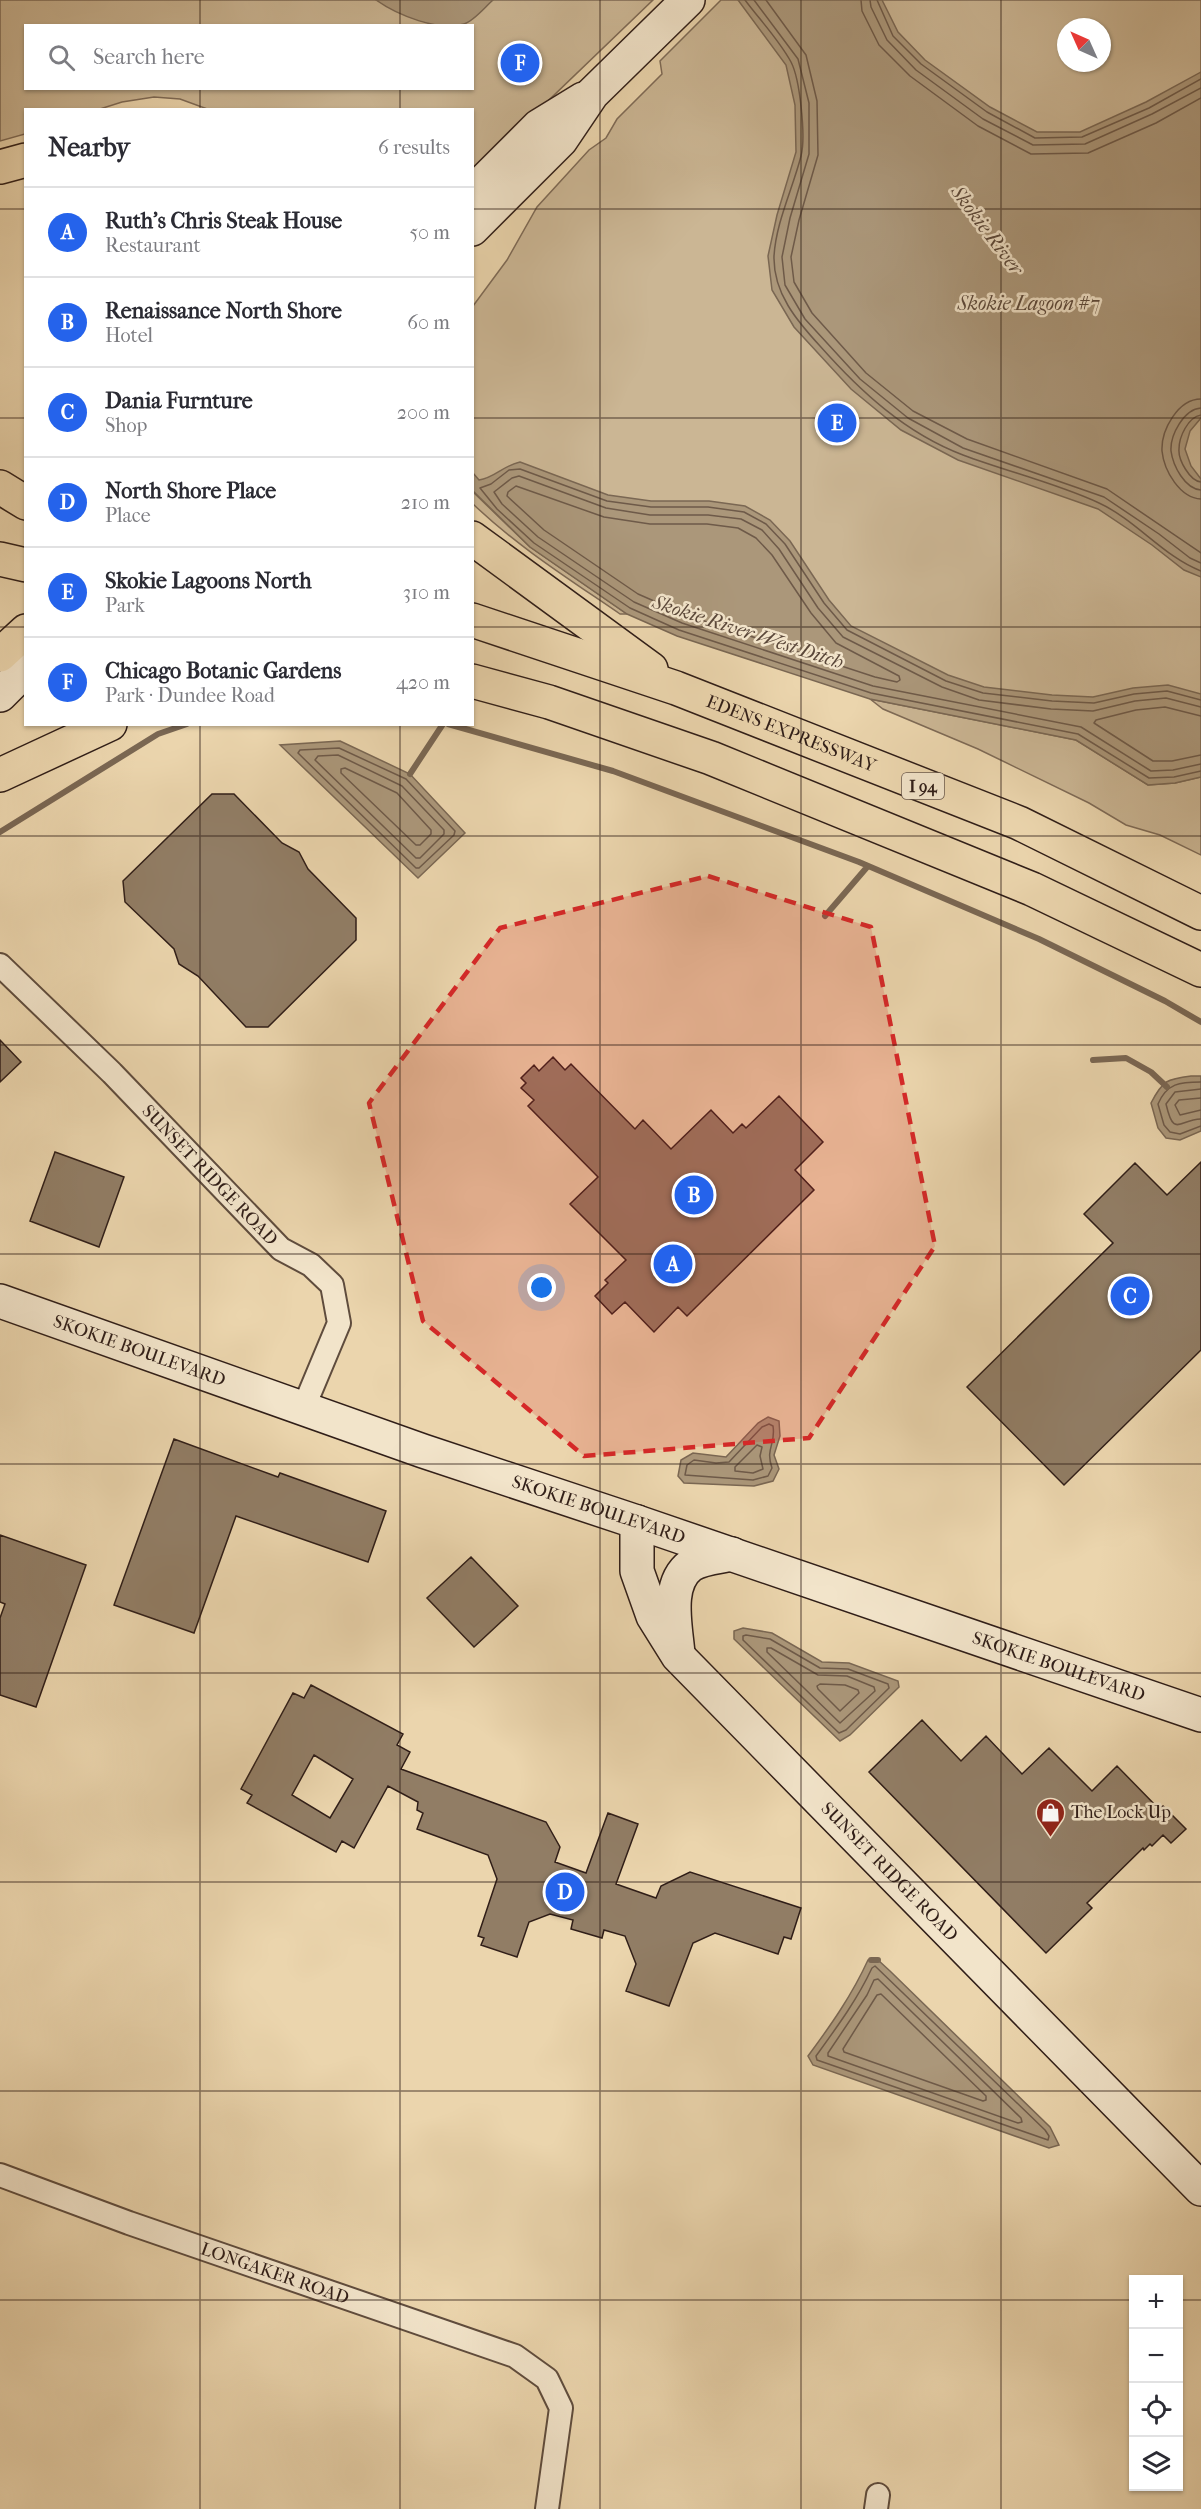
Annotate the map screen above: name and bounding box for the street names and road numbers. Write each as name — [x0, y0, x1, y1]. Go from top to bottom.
street label: EDENS EXPRESSWAY — [703, 691, 880, 777]
road number: I 94 — [902, 773, 944, 799]
street label: SUNSET RIDGE ROAD — [138, 1100, 282, 1250]
street label: SKOKIE BOULEVARD — [50, 1310, 229, 1391]
street label: SKOKIE BOULEVARD — [509, 1471, 688, 1548]
street label: SKOKIE BOULEVARD — [969, 1627, 1148, 1706]
street label: SUNSET RIDGE ROAD — [817, 1798, 962, 1946]
street label: LONGAKER ROAD — [198, 2238, 352, 2309]

